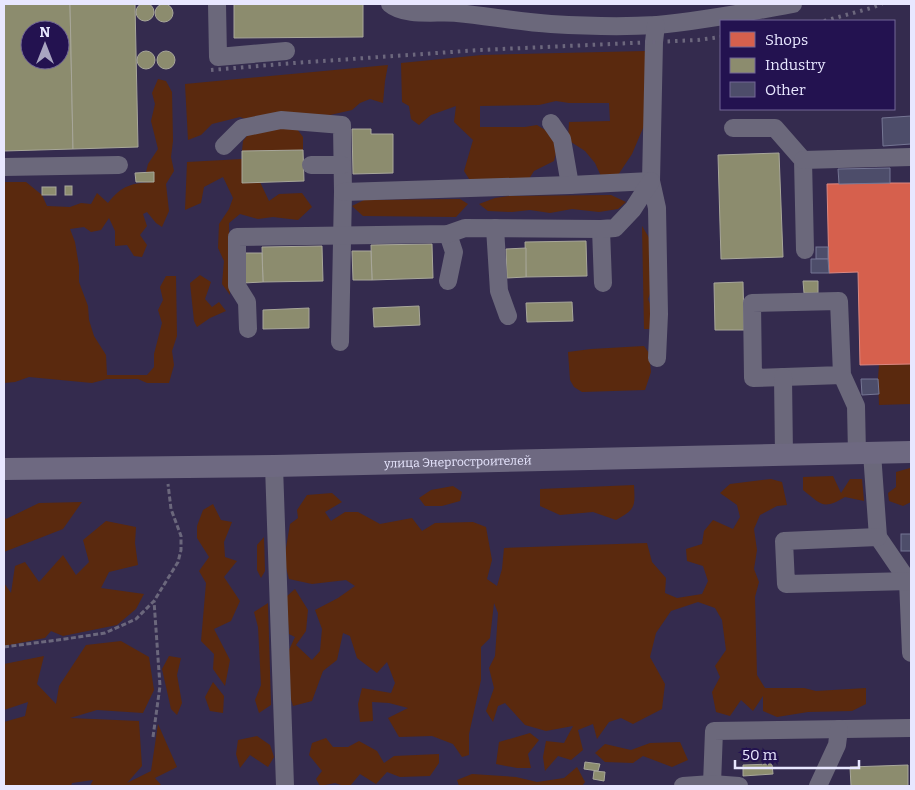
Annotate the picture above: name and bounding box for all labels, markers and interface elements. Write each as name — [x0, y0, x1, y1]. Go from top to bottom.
north arrow — [20, 20, 70, 70]
legend — [720, 20, 895, 110]
text: N — [40, 24, 51, 41]
text: Shops — [765, 31, 808, 49]
text: Industry — [765, 56, 825, 74]
text: Other — [765, 81, 806, 99]
street label: улица Энергостроителей — [383, 453, 532, 471]
scale bar — [735, 738, 859, 770]
text: 50 m — [742, 746, 778, 764]

